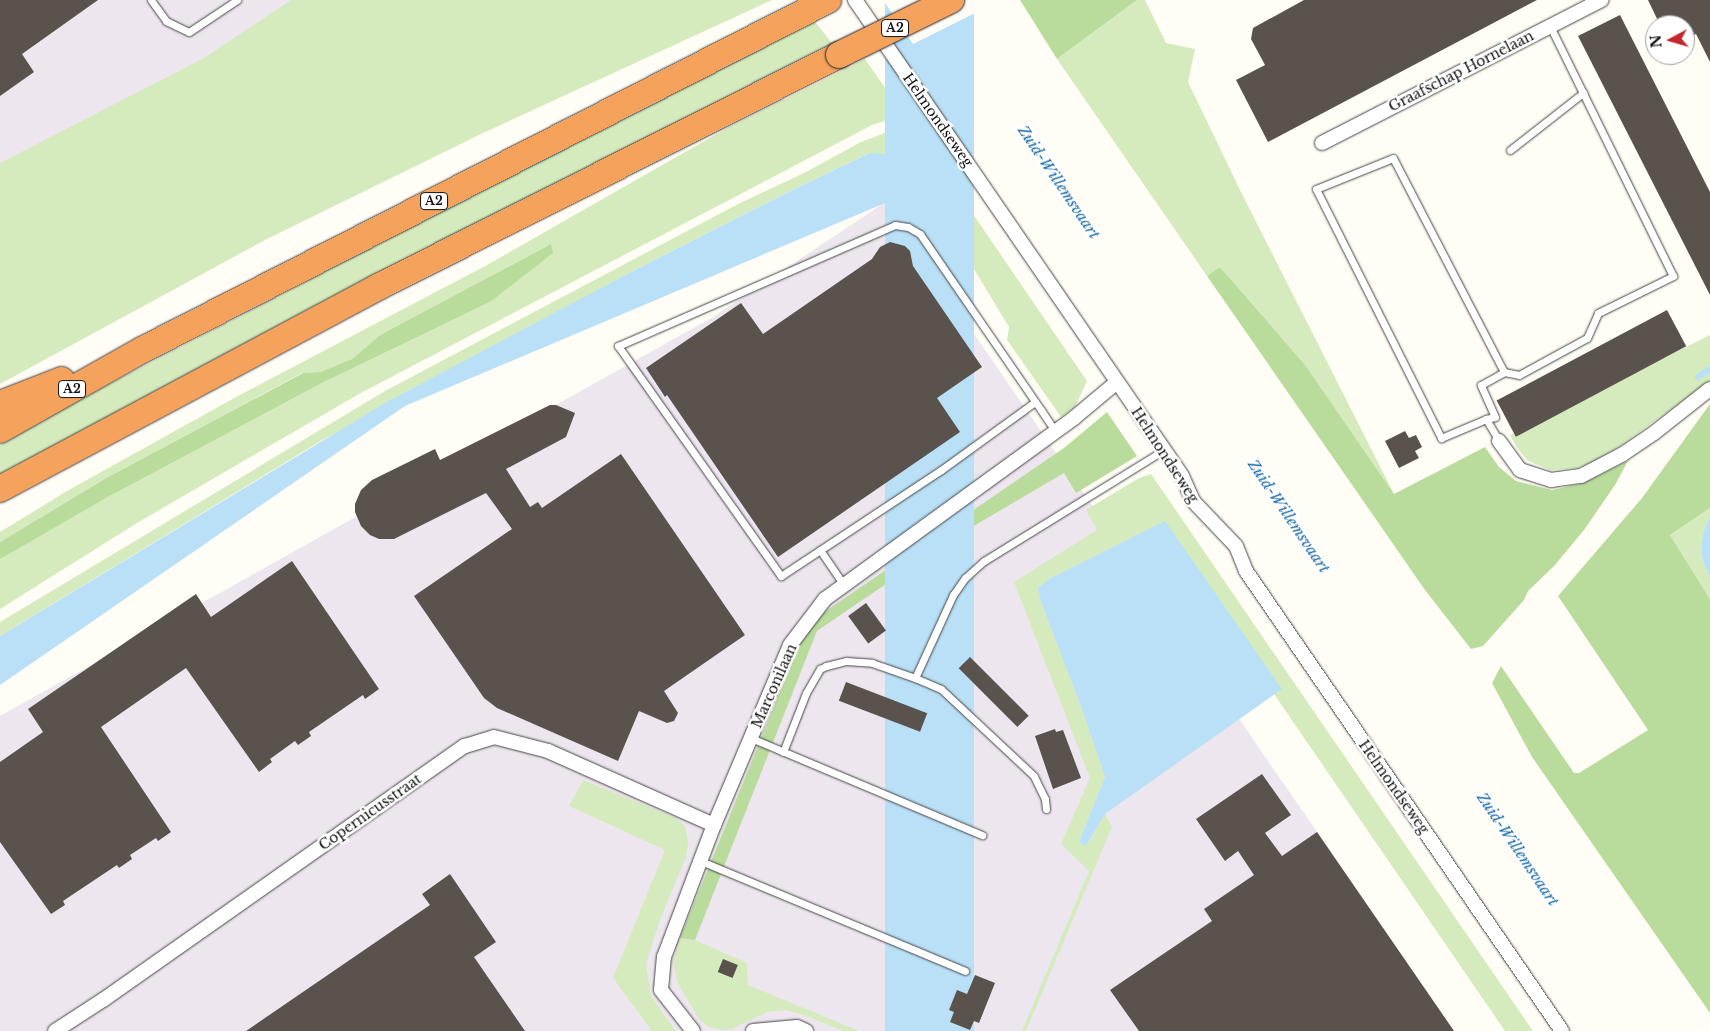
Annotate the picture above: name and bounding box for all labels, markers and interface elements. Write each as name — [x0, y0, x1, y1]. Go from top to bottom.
north arrow — [1645, 15, 1695, 65]
road number: A2 — [880, 18, 910, 38]
street label: Graafschap Hornelaan — [1386, 27, 1536, 115]
text: N — [1646, 34, 1666, 49]
street label: Helmondseweg — [899, 70, 977, 170]
water label: Zuid-Willemsvaart — [1014, 122, 1104, 242]
road number: A2 — [419, 192, 449, 210]
road number: A2 — [57, 379, 87, 398]
street label: Helmondseweg — [1128, 404, 1202, 506]
water label: Zuid-Willemsvaart — [1244, 456, 1334, 576]
street label: Marconilaan — [748, 641, 800, 731]
street label: Helmondseweg — [1355, 737, 1433, 837]
street label: Copernicusstraat — [315, 770, 425, 854]
water label: Zuid-Willemsvaart — [1473, 789, 1563, 909]

